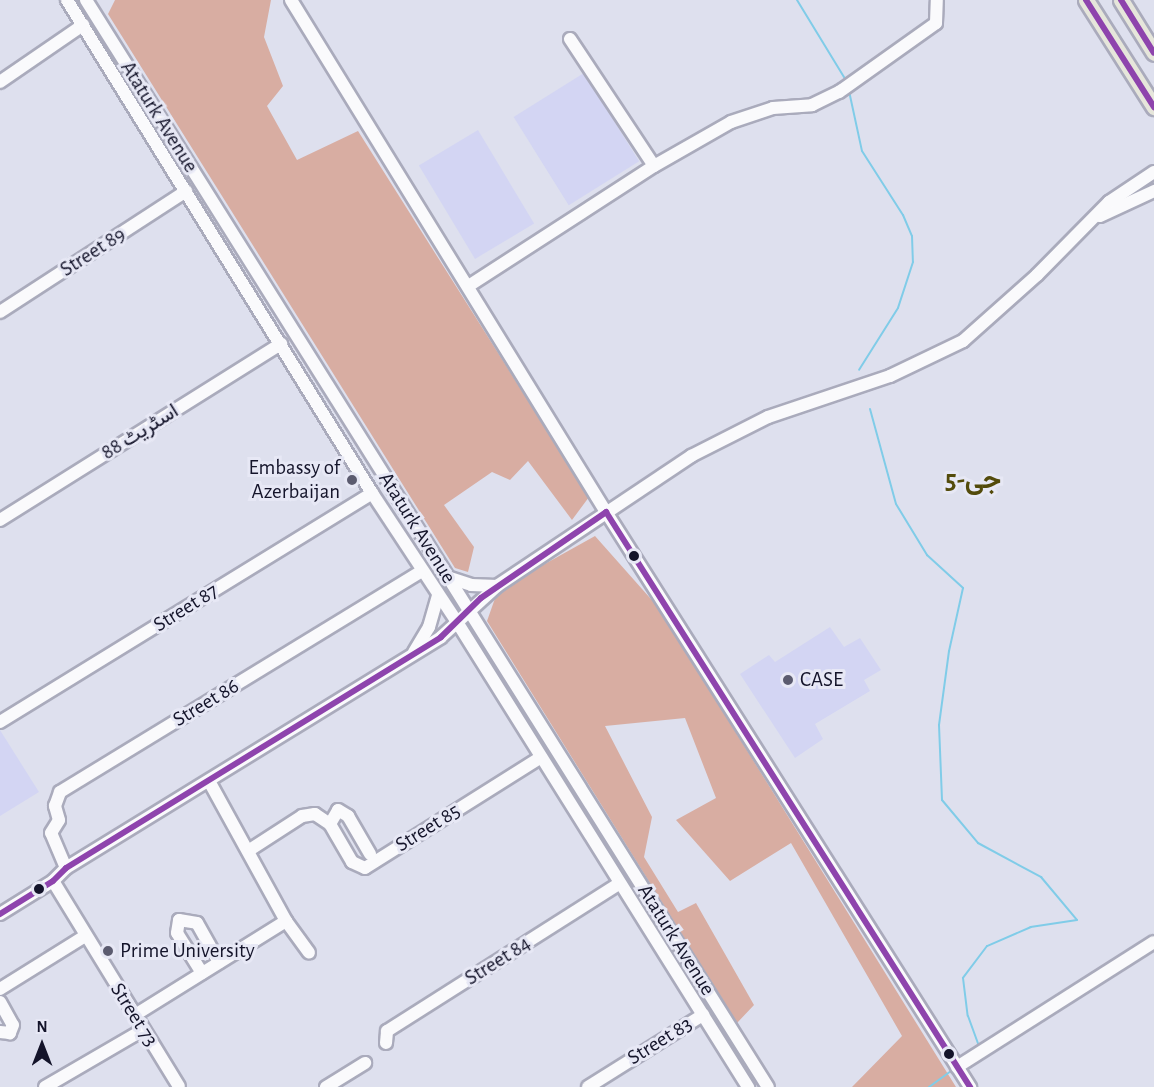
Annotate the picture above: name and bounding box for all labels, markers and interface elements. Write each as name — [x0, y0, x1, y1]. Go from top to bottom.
street label: Ataturk Avenue — [115, 57, 203, 177]
street label: Street 89 — [56, 222, 130, 282]
street label: اسٹریٹ 88 — [97, 399, 183, 465]
place label: Embassy of Azerbaijan — [249, 455, 340, 505]
district label: جی-5 — [945, 464, 1001, 496]
street label: Ataturk Avenue — [373, 468, 461, 588]
marker: Embassy of Azerbaijan — [345, 473, 359, 487]
unlabelled marker — [628, 550, 640, 562]
street label: Street 87 — [149, 578, 223, 638]
place label: CASE — [800, 667, 843, 693]
street label: Street 86 — [168, 673, 244, 733]
marker: CASE — [781, 673, 795, 687]
street label: Street 85 — [391, 798, 465, 858]
street label: Ataturk Avenue — [632, 880, 720, 1000]
unlabelled marker — [33, 883, 45, 895]
street label: Street 84 — [460, 931, 536, 991]
place label: Prime University — [120, 938, 255, 964]
marker: Prime University — [101, 944, 115, 958]
street label: Street 73 — [105, 979, 163, 1051]
street label: Street 83 — [623, 1011, 697, 1071]
north arrow — [12, 1015, 72, 1075]
text: N — [36, 1019, 48, 1035]
unlabelled marker — [943, 1048, 955, 1060]

